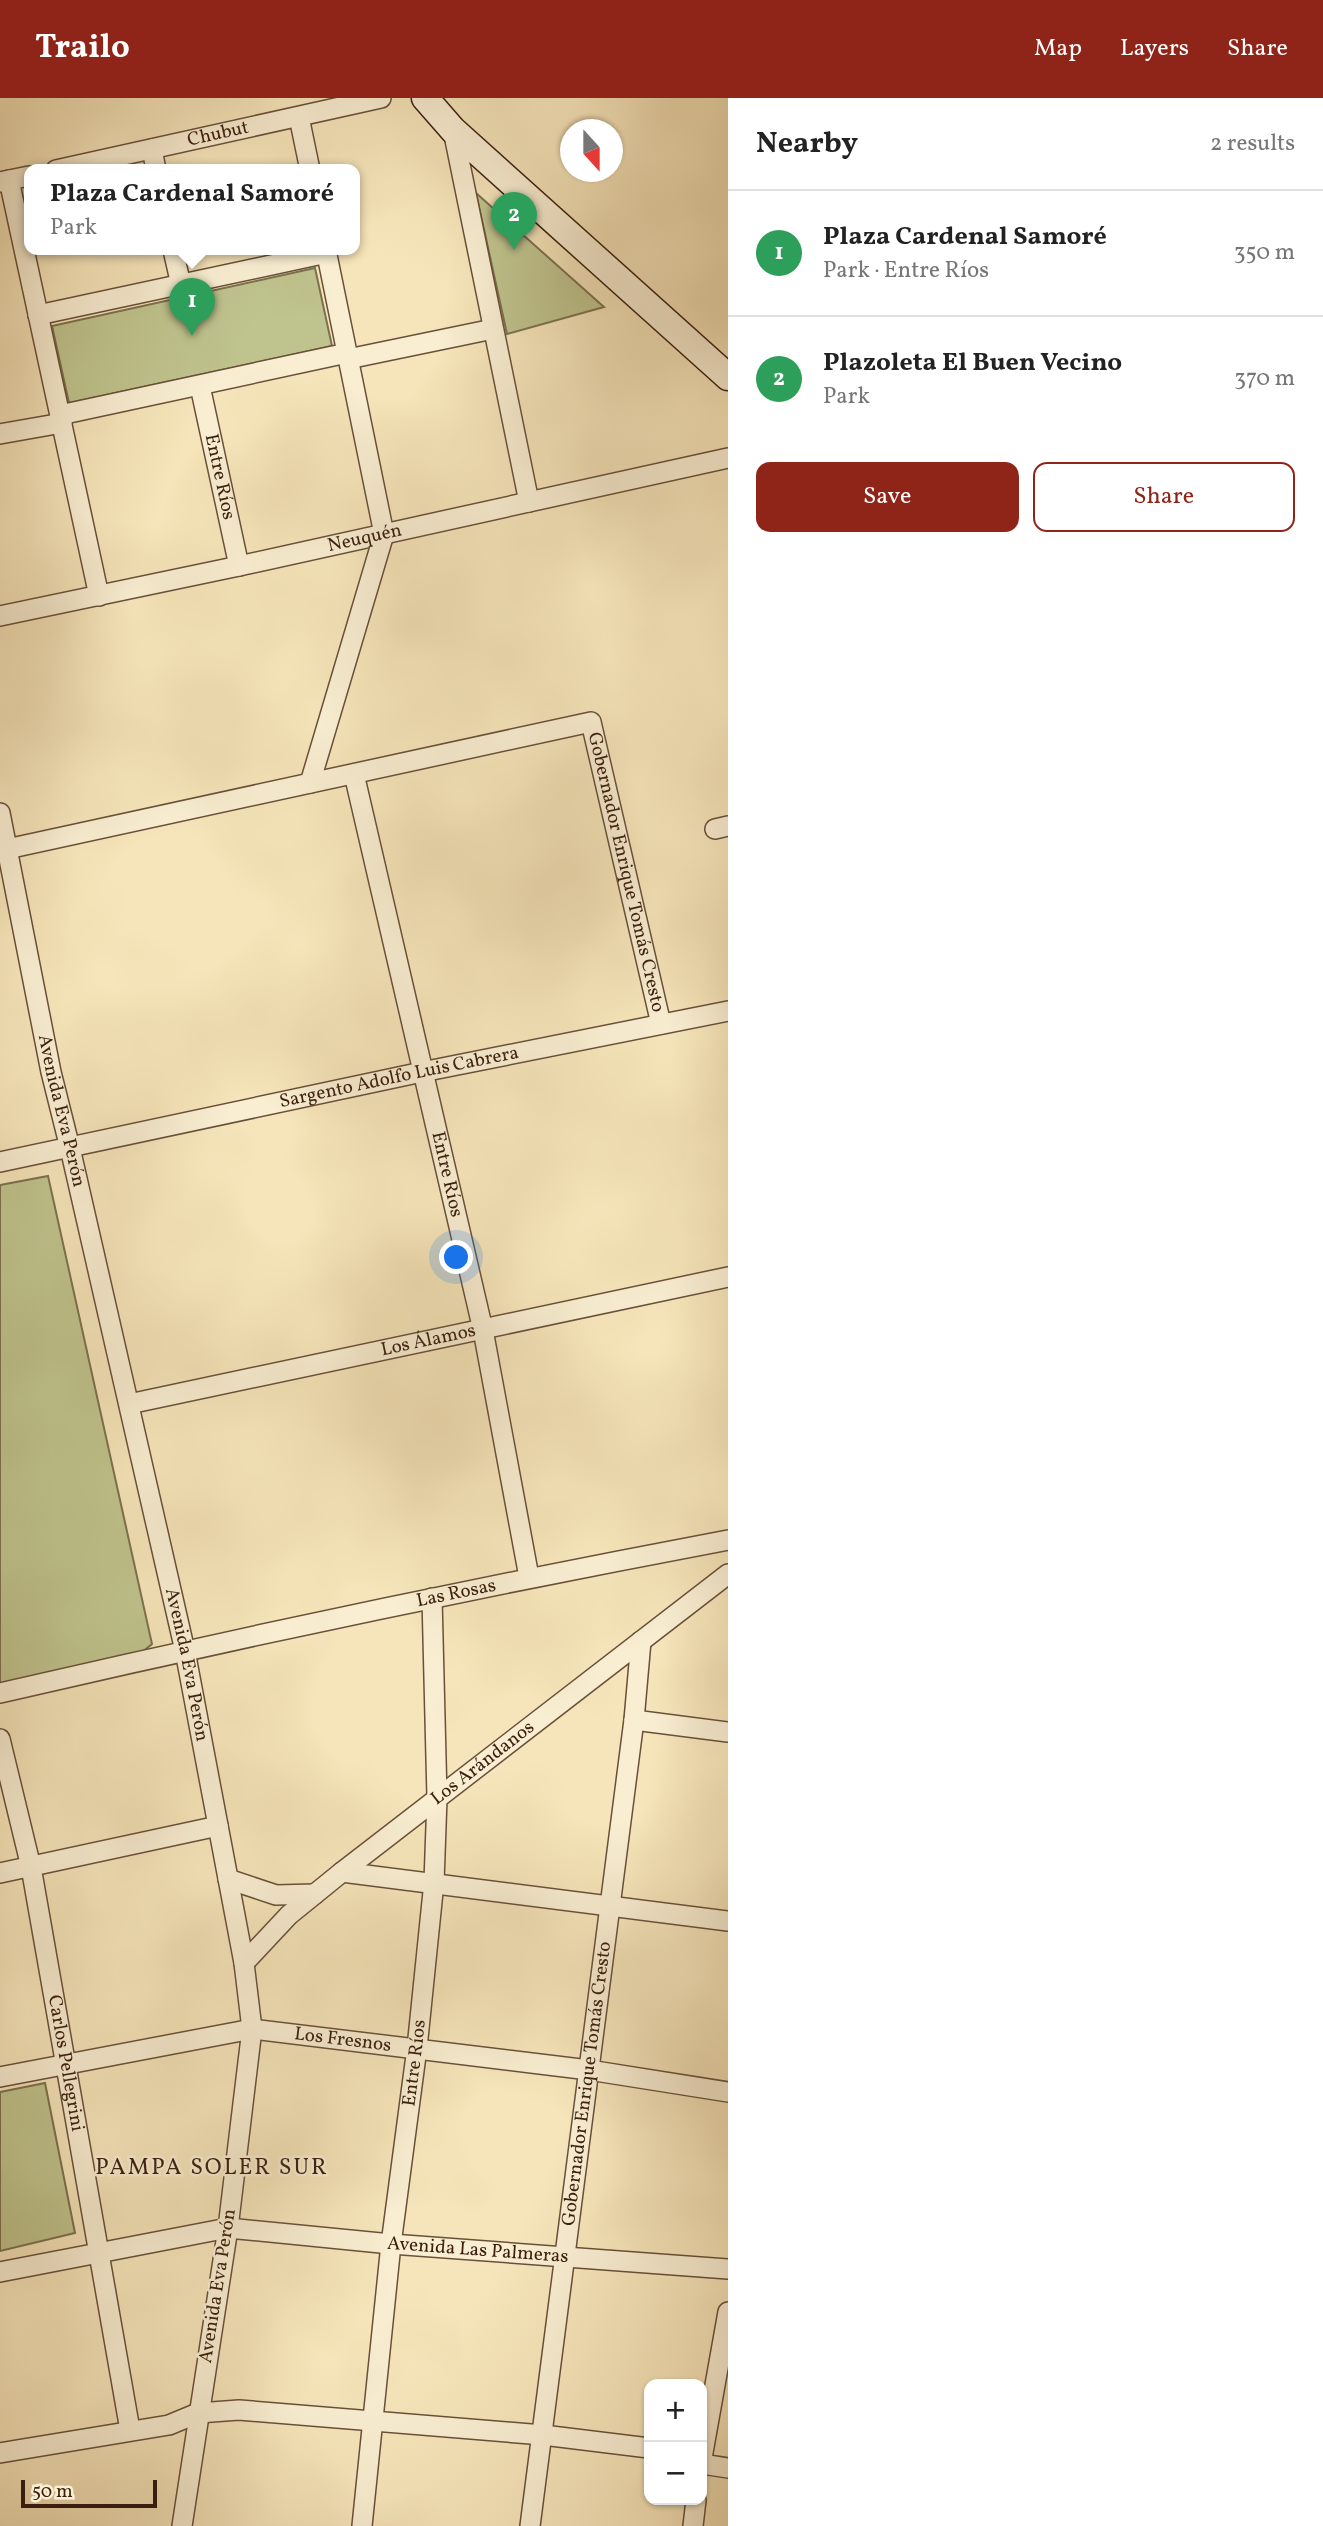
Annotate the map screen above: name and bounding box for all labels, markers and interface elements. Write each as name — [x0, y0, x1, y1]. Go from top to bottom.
text: Trailo — [35, 26, 130, 72]
text: Map — [1034, 32, 1082, 66]
text: Layers — [1120, 32, 1189, 66]
text: Share — [1227, 32, 1288, 66]
street label: Chubut — [185, 115, 252, 154]
north arrow — [560, 119, 623, 182]
text: Nearby — [756, 123, 858, 165]
text: 2 results — [1210, 128, 1295, 160]
popup — [24, 164, 360, 255]
text: Plaza Cardenal Samoré — [50, 176, 334, 212]
pin: 2 — [491, 192, 537, 250]
text: Park — [50, 212, 97, 244]
text: Plaza Cardenal Samoré — [823, 219, 1107, 255]
text: 1 — [774, 237, 784, 269]
text: 350 m — [1234, 237, 1295, 269]
text: Park · Entre Ríos — [823, 255, 989, 287]
pin: 1 — [169, 278, 215, 336]
text: Plazoleta El Buen Vecino — [823, 345, 1122, 381]
text: 2 — [773, 363, 785, 395]
text: 370 m — [1234, 363, 1295, 395]
text: Park — [823, 381, 870, 413]
street label: Entre Ríos — [198, 432, 242, 522]
button: Save — [756, 462, 1019, 532]
button: Share — [1033, 462, 1295, 532]
street label: Neuquén — [325, 517, 404, 559]
street label: Gobernador Enrique Tomás Cresto — [581, 730, 671, 1015]
street label: Avenida Eva Perón — [31, 1032, 92, 1190]
street label: Sargento Adolfo Luis Cabrera — [277, 1040, 521, 1115]
street label: Entre Ríos — [424, 1129, 469, 1220]
your location — [439, 1240, 473, 1274]
street label: Los Álamos — [379, 1318, 478, 1363]
street label: Las Rosas — [414, 1573, 498, 1614]
street label: Avenida Eva Perón — [158, 1585, 215, 1744]
street label: Los Arándanos — [426, 1715, 540, 1812]
street label: Gobernador Enrique Tomás Cresto — [556, 1940, 618, 2228]
street label: Carlos Pellegrini — [41, 1993, 90, 2134]
street label: Entre Ríos — [396, 2018, 433, 2108]
street label: Los Fresnos — [293, 2021, 393, 2059]
district label: PAMPA SOLER SUR — [95, 2152, 329, 2184]
street label: Avenida Eva Perón — [193, 2207, 243, 2365]
street label: Avenida Las Palmeras — [386, 2231, 569, 2270]
map controls — [644, 2379, 707, 2505]
button: + — [644, 2379, 707, 2442]
button: − — [644, 2442, 707, 2505]
scale bar — [21, 2477, 158, 2509]
text: 50 m — [32, 2479, 73, 2505]

